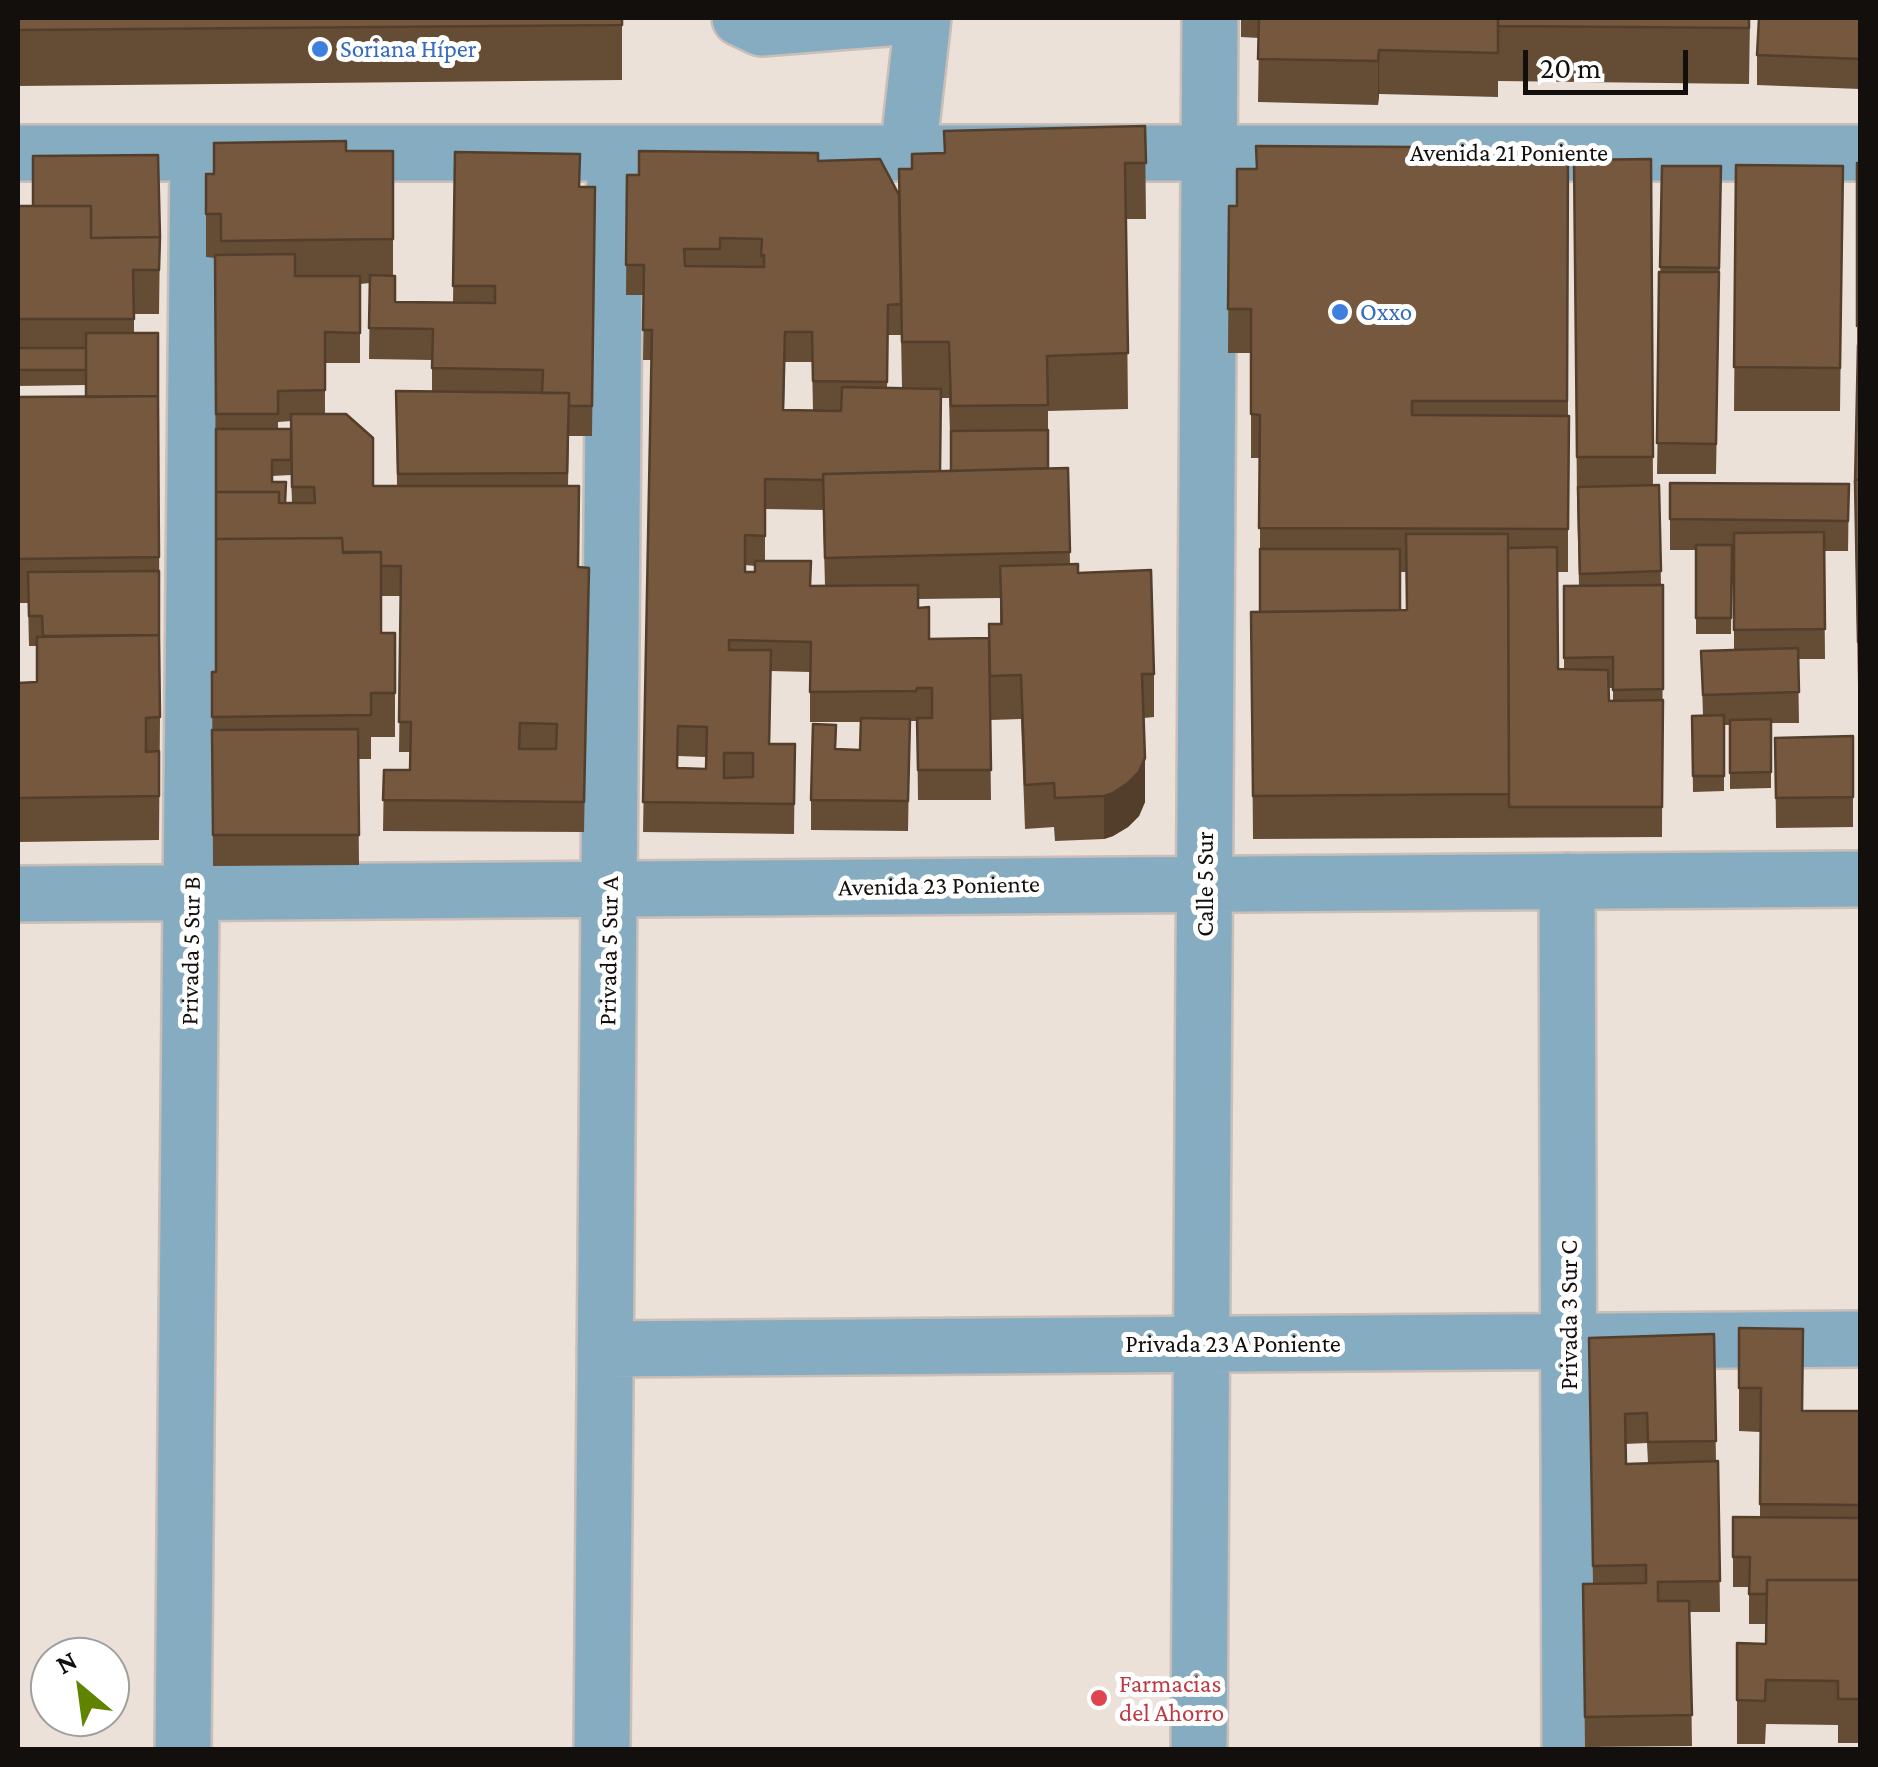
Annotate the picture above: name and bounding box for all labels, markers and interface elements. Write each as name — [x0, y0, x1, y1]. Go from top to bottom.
scale bar — [1528, 30, 1693, 92]
place label: Soriana Híper — [340, 34, 477, 64]
marker: Soriana Híper — [309, 38, 331, 60]
text: 20 m — [1540, 51, 1601, 84]
street label: Avenida 21 Poniente — [1410, 138, 1608, 168]
place label: Oxxo — [1360, 297, 1412, 327]
marker: Oxxo — [1329, 301, 1351, 323]
street label: Calle 5 Sur — [1190, 831, 1220, 937]
street label: Avenida 23 Poniente — [838, 869, 1040, 903]
street label: Privada 5 Sur B — [175, 876, 207, 1026]
street label: Privada 5 Sur A — [593, 876, 625, 1026]
street label: Privada 3 Sur C — [1554, 1240, 1584, 1390]
street label: Privada 23 A Poniente — [1125, 1329, 1341, 1359]
north arrow — [30, 1637, 130, 1737]
text: N — [50, 1644, 82, 1680]
place label: Farmacias del Ahorro — [1119, 1669, 1224, 1728]
marker: Farmacias del Ahorro — [1088, 1687, 1110, 1709]

